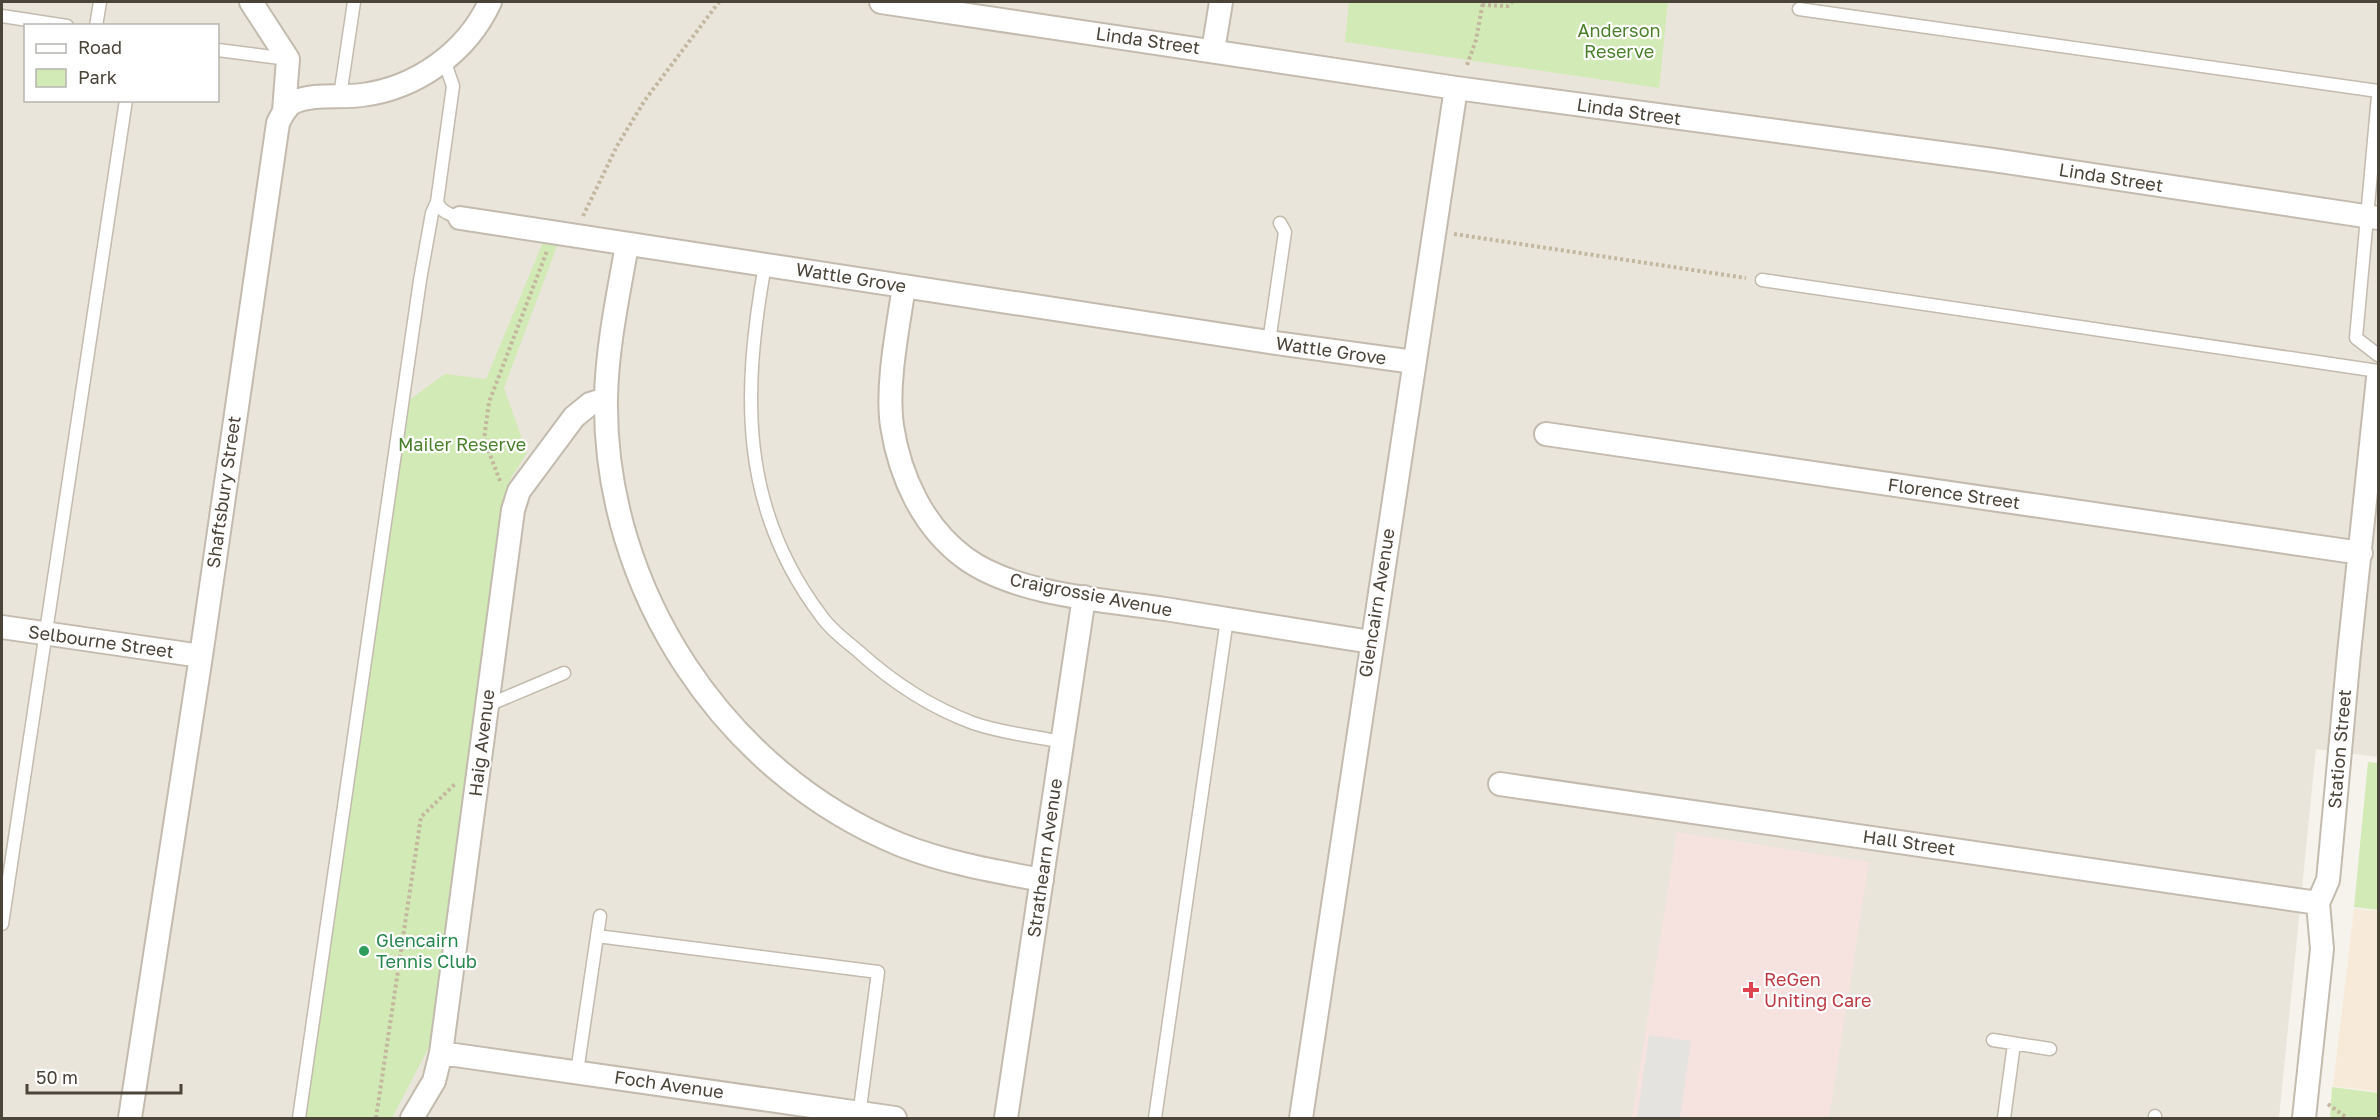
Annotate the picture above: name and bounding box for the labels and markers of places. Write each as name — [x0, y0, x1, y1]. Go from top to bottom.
place label: Glencairn Tennis Club — [376, 929, 477, 972]
marker: Glencairn Tennis Club — [357, 944, 371, 958]
place label: ReGen Uniting Care — [1764, 968, 1871, 1011]
marker: ReGen Uniting Care — [1742, 981, 1760, 999]

